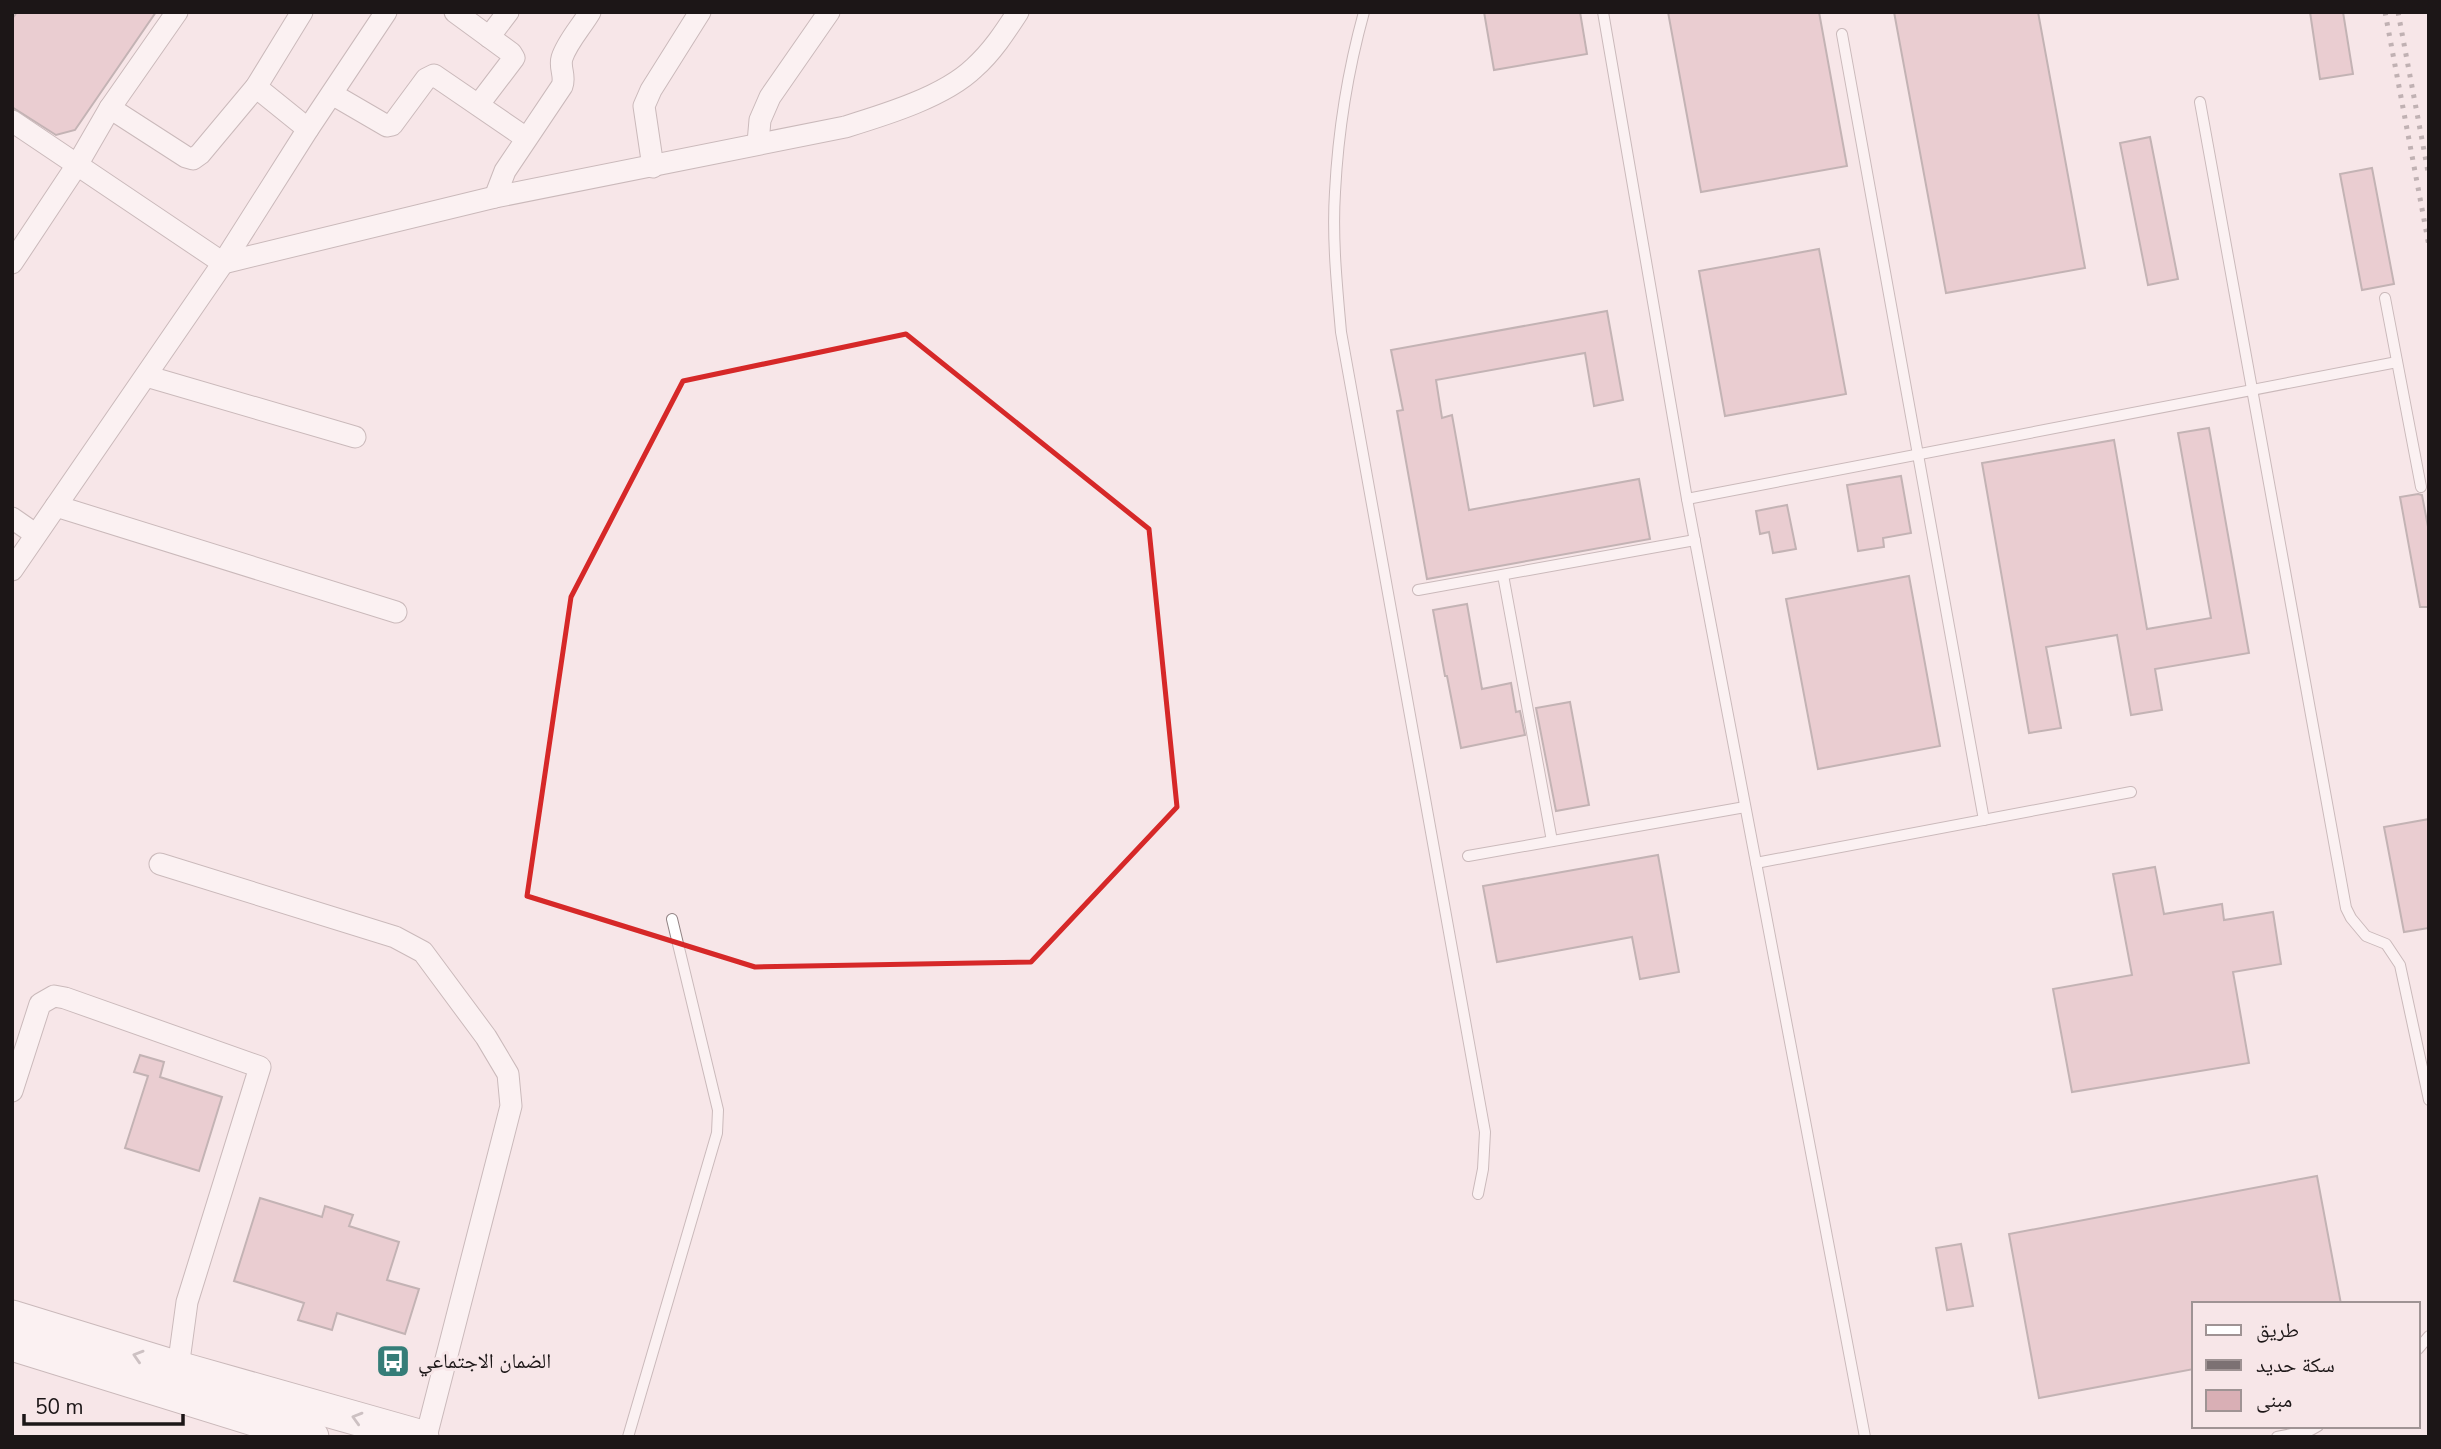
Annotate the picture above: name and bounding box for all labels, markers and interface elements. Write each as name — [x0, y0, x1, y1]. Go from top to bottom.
legend — [2192, 1302, 2420, 1428]
text: طريق — [2256, 1316, 2299, 1344]
bus stop icon: الضمان الاجتماعي — [374, 1342, 412, 1380]
place label: الضمان الاجتماعي — [418, 1347, 551, 1377]
one-way arrow — [132, 1350, 145, 1364]
text: سكة حديد — [2256, 1351, 2335, 1379]
scale bar — [24, 1382, 184, 1426]
text: مبنى — [2256, 1386, 2292, 1414]
text: 50 m — [35, 1393, 84, 1421]
one-way arrow — [351, 1412, 363, 1427]

